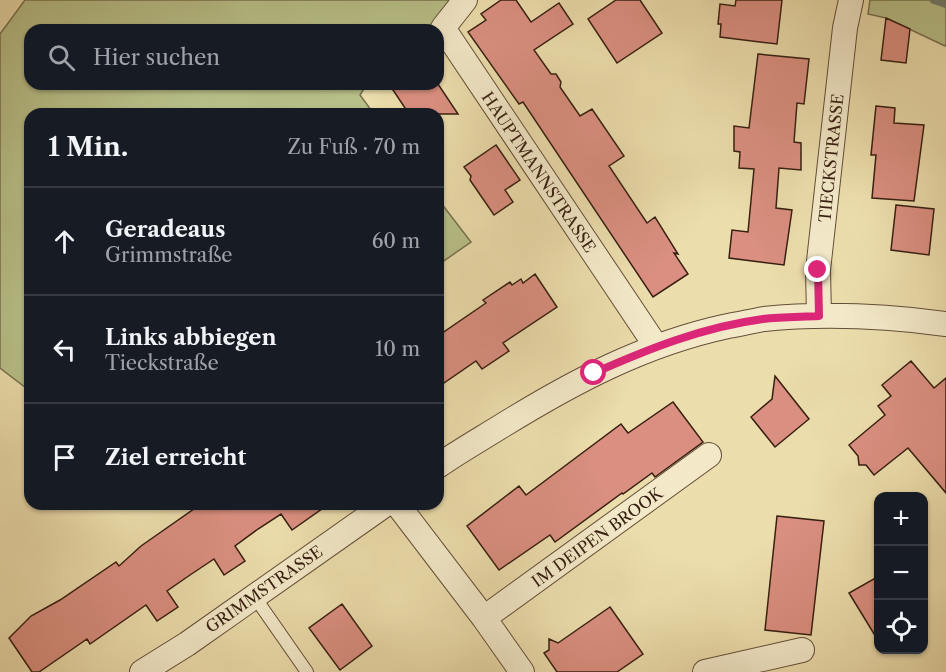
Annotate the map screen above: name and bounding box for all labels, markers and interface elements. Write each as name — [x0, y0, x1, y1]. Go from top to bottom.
search box — [24, 24, 444, 90]
icon: search — [45, 41, 78, 74]
text: Hier suchen — [93, 44, 220, 71]
street label: HAUPTMANNSTRASSE — [478, 88, 600, 256]
street label: TIECKSTRASSE — [814, 93, 848, 223]
text: 1 Min. — [48, 131, 128, 163]
text: Zu Fuß · 70 m — [287, 135, 420, 159]
text: Geradeaus — [105, 216, 225, 243]
icon: ahead — [48, 225, 81, 258]
text: 60 m — [372, 229, 420, 253]
text: Grimmstraße — [105, 243, 233, 267]
route end — [804, 256, 830, 282]
text: Links abbiegen — [105, 324, 277, 351]
icon: left — [48, 333, 81, 366]
text: 10 m — [375, 337, 420, 361]
text: Tieckstraße — [105, 351, 219, 375]
route start — [580, 359, 606, 385]
icon: arrive — [48, 441, 81, 474]
text: Ziel erreicht — [105, 444, 246, 471]
street label: IM DEIPEN BROOK — [528, 483, 667, 591]
map controls — [874, 492, 928, 654]
button: + — [874, 492, 928, 546]
street label: GRIMMSTRASSE — [202, 541, 326, 637]
button: − — [874, 546, 928, 600]
button: locate — [874, 600, 928, 654]

